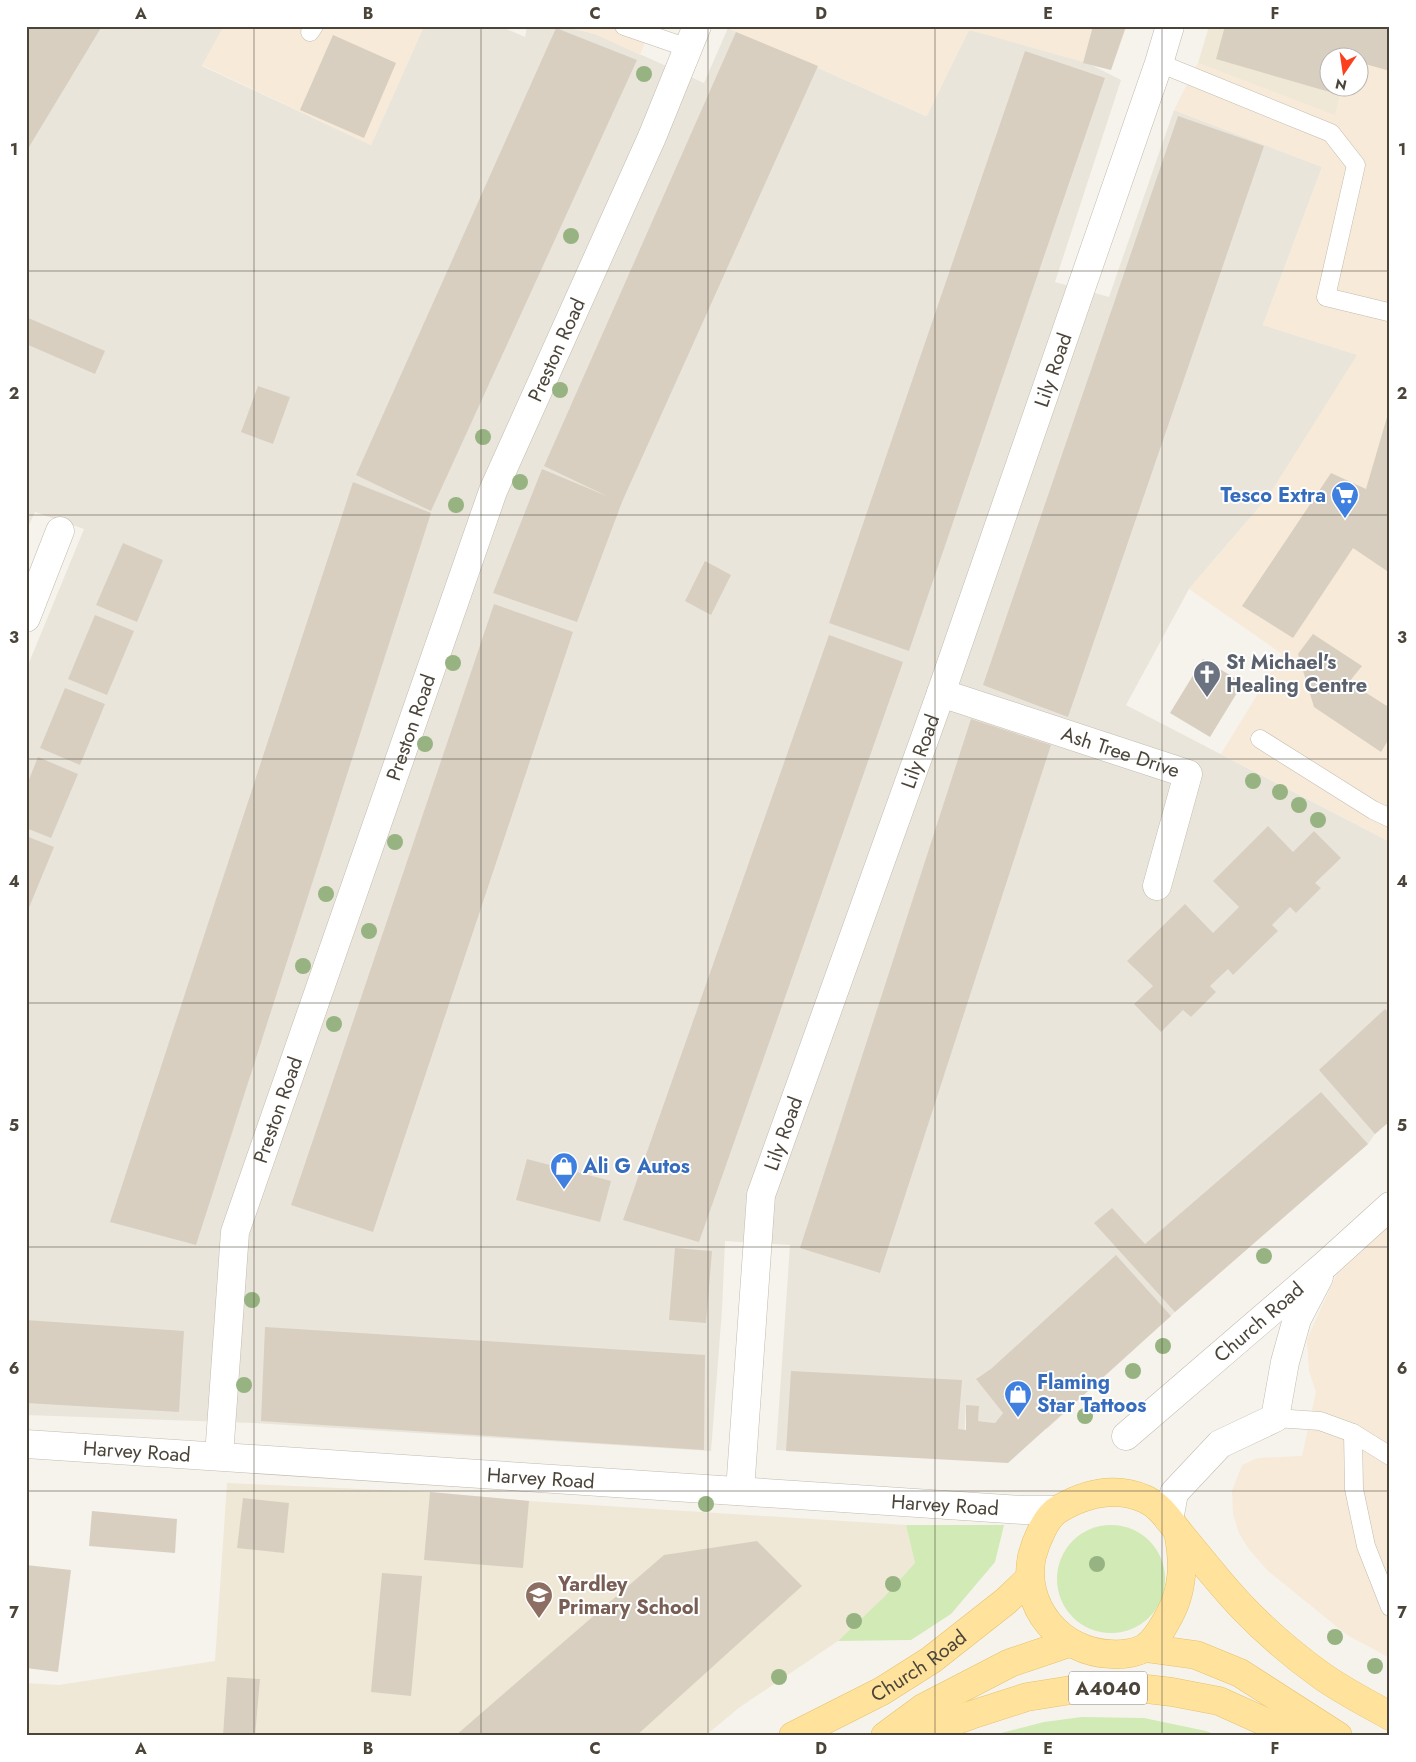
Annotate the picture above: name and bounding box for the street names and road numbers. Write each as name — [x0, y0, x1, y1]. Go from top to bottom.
street label: Preston Road — [520, 293, 592, 406]
street label: Lily Road — [1027, 329, 1079, 411]
street label: Preston Road — [379, 670, 443, 784]
street label: Lily Road — [893, 710, 947, 792]
street label: Ash Tree Drive — [1058, 719, 1184, 785]
street label: Preston Road — [246, 1053, 309, 1167]
street label: Lily Road — [756, 1093, 810, 1175]
street label: Church Road — [1207, 1275, 1310, 1369]
street label: Harvey Road — [82, 1433, 192, 1469]
street label: Harvey Road — [486, 1460, 596, 1496]
street label: Harvey Road — [890, 1487, 1000, 1523]
street label: Church Road — [866, 1623, 973, 1709]
road number: A4040 — [1069, 1672, 1147, 1705]

